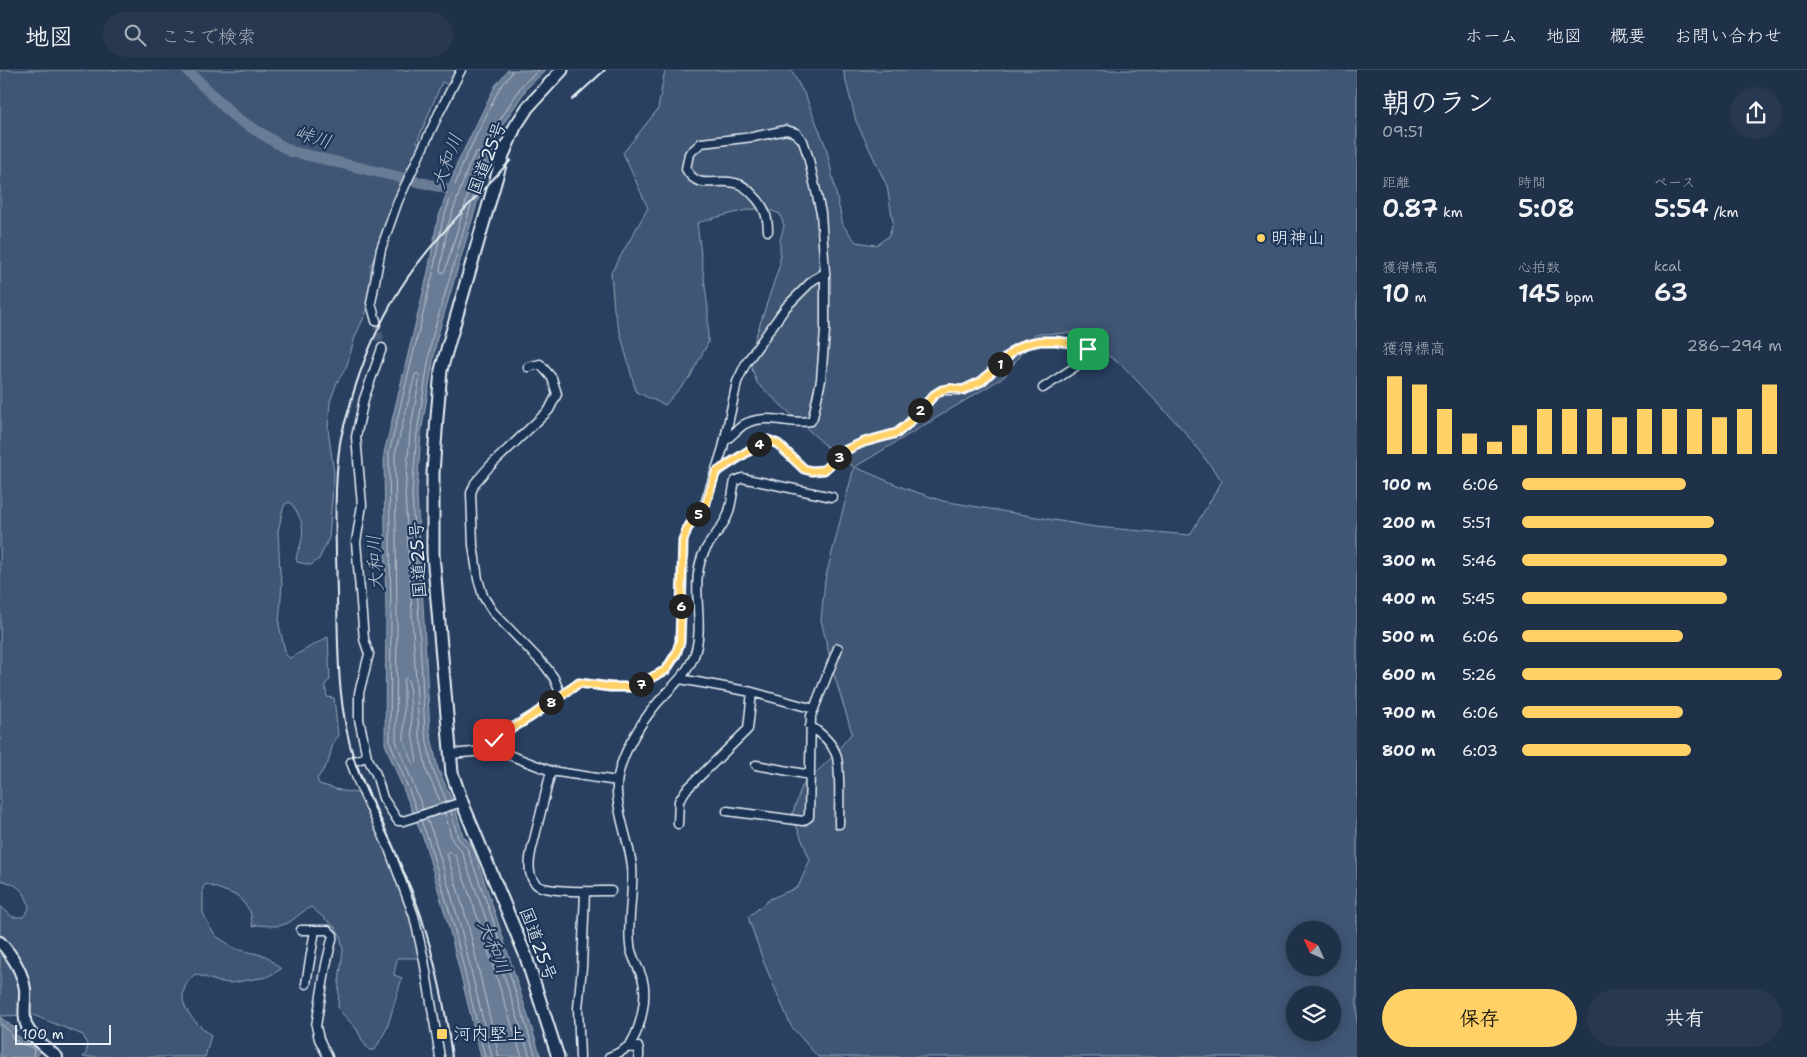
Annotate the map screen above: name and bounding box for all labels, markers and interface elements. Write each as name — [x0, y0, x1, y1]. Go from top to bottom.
search box — [103, 12, 453, 57]
text: 地図 — [25, 21, 73, 53]
icon: search — [121, 21, 149, 49]
text: ここで検索 — [161, 24, 256, 49]
text: ホーム — [1465, 24, 1518, 48]
text: 地図 — [1546, 24, 1582, 48]
text: 概要 — [1610, 24, 1646, 48]
text: お問い合わせ — [1674, 24, 1782, 48]
text: 朝のラン — [1382, 83, 1494, 121]
button: share — [1730, 87, 1782, 139]
street label: 国道25号 — [462, 118, 512, 198]
water label: 峠川 — [291, 119, 335, 155]
text: 09:51 — [1382, 121, 1423, 142]
water label: 大和川 — [426, 130, 468, 192]
text: 距離 — [1382, 173, 1410, 191]
text: 時間 — [1518, 173, 1546, 191]
text: ペース — [1654, 173, 1695, 191]
text: 0.87 — [1382, 191, 1438, 225]
text: 5:08 — [1518, 191, 1575, 225]
text: 5:54 — [1654, 191, 1709, 225]
text: km — [1438, 203, 1463, 221]
text: /km — [1709, 203, 1739, 221]
place label: 明神山 — [1271, 226, 1325, 250]
marker: 明神山 — [1255, 232, 1267, 244]
text: kcal — [1654, 257, 1681, 275]
text: 獲得標高 — [1382, 258, 1438, 276]
text: 心拍数 — [1518, 258, 1560, 276]
text: 63 — [1654, 275, 1688, 309]
text: 10 — [1382, 276, 1410, 310]
text: 145 — [1518, 276, 1561, 310]
text: m — [1410, 288, 1427, 306]
text: bpm — [1561, 288, 1594, 306]
pin — [1067, 328, 1109, 370]
icon: arrive — [1074, 335, 1102, 363]
text: 286–294 m — [1687, 335, 1782, 356]
text: 獲得標高 — [1382, 338, 1446, 359]
pin: 1 — [988, 352, 1012, 376]
text: 1 — [997, 355, 1004, 373]
pin: 2 — [908, 398, 932, 422]
text: 2 — [916, 401, 925, 419]
pin: 4 — [746, 432, 772, 456]
text: 4 — [755, 435, 764, 453]
pin: 3 — [826, 444, 852, 470]
text: 3 — [835, 448, 844, 466]
text: 100 m — [1382, 474, 1431, 495]
text: 6:06 — [1462, 474, 1499, 495]
pin: 5 — [686, 502, 710, 526]
text: 5 — [694, 505, 703, 523]
text: 200 m — [1382, 512, 1435, 533]
text: 5:51 — [1462, 512, 1491, 533]
street label: 国道25号 — [404, 521, 432, 599]
water label: 大和川 — [361, 534, 389, 592]
text: 300 m — [1382, 550, 1436, 571]
text: 5:46 — [1462, 550, 1497, 571]
text: 400 m — [1382, 588, 1436, 609]
text: 5:45 — [1462, 588, 1495, 609]
pin: 6 — [668, 594, 694, 618]
text: 6 — [677, 597, 686, 615]
text: 500 m — [1382, 626, 1434, 647]
text: 6:06 — [1462, 626, 1499, 647]
text: 600 m — [1382, 664, 1436, 685]
text: 5:26 — [1462, 664, 1496, 685]
pin: 7 — [628, 672, 654, 696]
text: 7 — [637, 675, 646, 693]
pin: 8 — [538, 690, 564, 714]
text: 8 — [547, 693, 556, 711]
text: 700 m — [1382, 702, 1436, 723]
text: 6:06 — [1462, 702, 1499, 723]
pin — [473, 719, 515, 761]
icon: check — [480, 726, 508, 754]
text: 800 m — [1382, 740, 1436, 761]
text: 6:03 — [1462, 740, 1498, 761]
street label: 国道25号 — [514, 904, 562, 984]
water label: 大和川 — [472, 916, 516, 978]
north arrow — [1286, 921, 1341, 976]
map controls — [1286, 921, 1341, 1041]
button: layers — [1286, 986, 1341, 1041]
button: 保存 — [1382, 989, 1577, 1047]
button: 共有 — [1587, 989, 1782, 1047]
scale bar — [15, 1022, 111, 1045]
place label: 河内堅上 — [453, 1022, 525, 1046]
text: 100 m — [22, 1025, 64, 1043]
marker: 河内堅上 — [435, 1027, 449, 1041]

